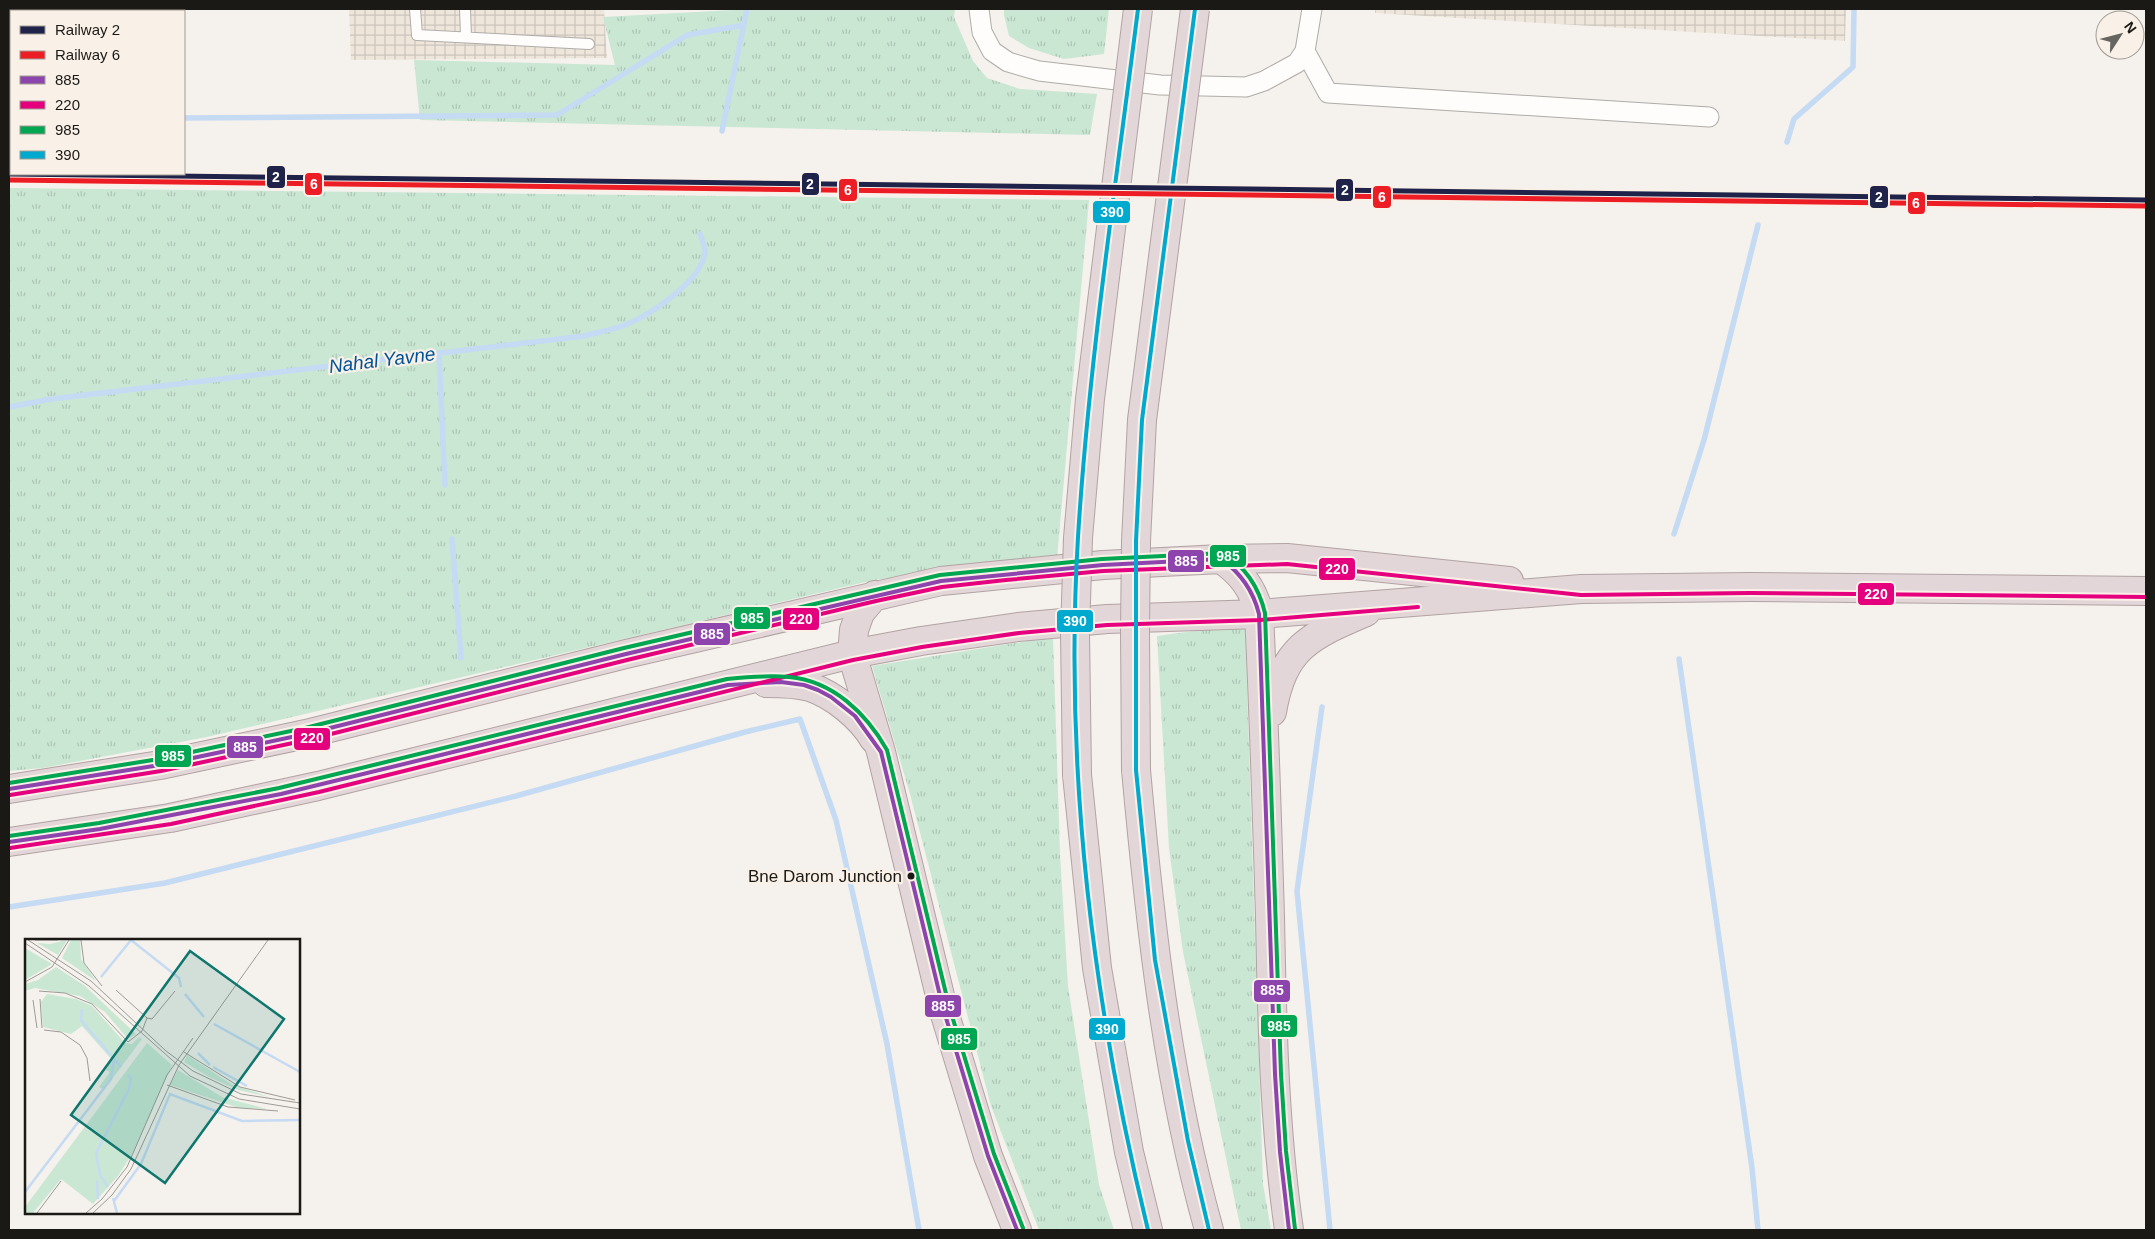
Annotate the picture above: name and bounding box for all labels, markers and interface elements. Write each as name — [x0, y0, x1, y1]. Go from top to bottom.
legend — [10, 10, 185, 175]
north arrow — [2095, 10, 2145, 60]
text: N — [2121, 19, 2140, 36]
text: Railway 2 — [55, 21, 120, 38]
text: Railway 6 — [55, 46, 120, 63]
text: 885 — [55, 71, 80, 88]
text: 220 — [55, 96, 80, 113]
text: 985 — [55, 121, 80, 138]
text: 390 — [55, 146, 80, 163]
line badge: 2 — [266, 165, 286, 189]
text: 2 — [272, 169, 280, 185]
line badge: 6 — [304, 172, 323, 196]
line badge: 2 — [801, 172, 820, 196]
text: 6 — [310, 176, 318, 192]
text: 2 — [806, 176, 814, 192]
line badge: 6 — [838, 178, 858, 202]
line badge: 2 — [1335, 178, 1354, 202]
text: 6 — [844, 182, 852, 198]
text: 2 — [1341, 182, 1349, 198]
line badge: 6 — [1372, 185, 1392, 209]
line badge: 2 — [1869, 185, 1889, 209]
text: 6 — [1378, 189, 1386, 205]
text: 2 — [1875, 189, 1883, 205]
line badge: 6 — [1907, 191, 1926, 215]
text: 6 — [1912, 195, 1920, 211]
line badge: 390 — [1092, 200, 1131, 224]
text: 390 — [1100, 204, 1124, 220]
water label: Nahal Yavne — [328, 343, 436, 377]
line badge: 985 — [1209, 544, 1247, 568]
text: 985 — [1216, 548, 1240, 564]
line badge: 885 — [1167, 549, 1205, 573]
text: 885 — [1174, 553, 1198, 569]
line badge: 220 — [1318, 557, 1356, 581]
text: 220 — [1325, 561, 1349, 577]
line badge: 220 — [1857, 582, 1895, 606]
text: 220 — [1864, 586, 1888, 602]
line badge: 985 — [733, 606, 771, 630]
line badge: 220 — [782, 607, 820, 631]
line badge: 390 — [1056, 609, 1094, 633]
text: 985 — [740, 610, 764, 626]
text: 220 — [789, 611, 813, 627]
text: 390 — [1063, 613, 1087, 629]
line badge: 885 — [693, 622, 731, 646]
text: 885 — [700, 626, 724, 642]
line badge: 220 — [293, 727, 331, 751]
text: 220 — [300, 730, 324, 746]
line badge: 885 — [226, 735, 264, 759]
text: 885 — [233, 739, 257, 755]
line badge: 985 — [154, 744, 192, 768]
text: 985 — [161, 748, 185, 764]
place label: Bne Darom Junction — [748, 867, 902, 886]
marker: Bne Darom Junction — [906, 871, 916, 881]
inset map — [25, 939, 300, 1214]
line badge: 885 — [1253, 979, 1291, 1003]
text: 885 — [1260, 982, 1284, 998]
line badge: 885 — [924, 994, 962, 1018]
text: 885 — [931, 998, 955, 1014]
line badge: 985 — [1260, 1014, 1298, 1038]
line badge: 390 — [1088, 1017, 1126, 1041]
text: 985 — [1267, 1018, 1291, 1034]
text: 390 — [1095, 1021, 1119, 1037]
line badge: 985 — [940, 1027, 978, 1051]
text: 985 — [947, 1031, 971, 1047]

